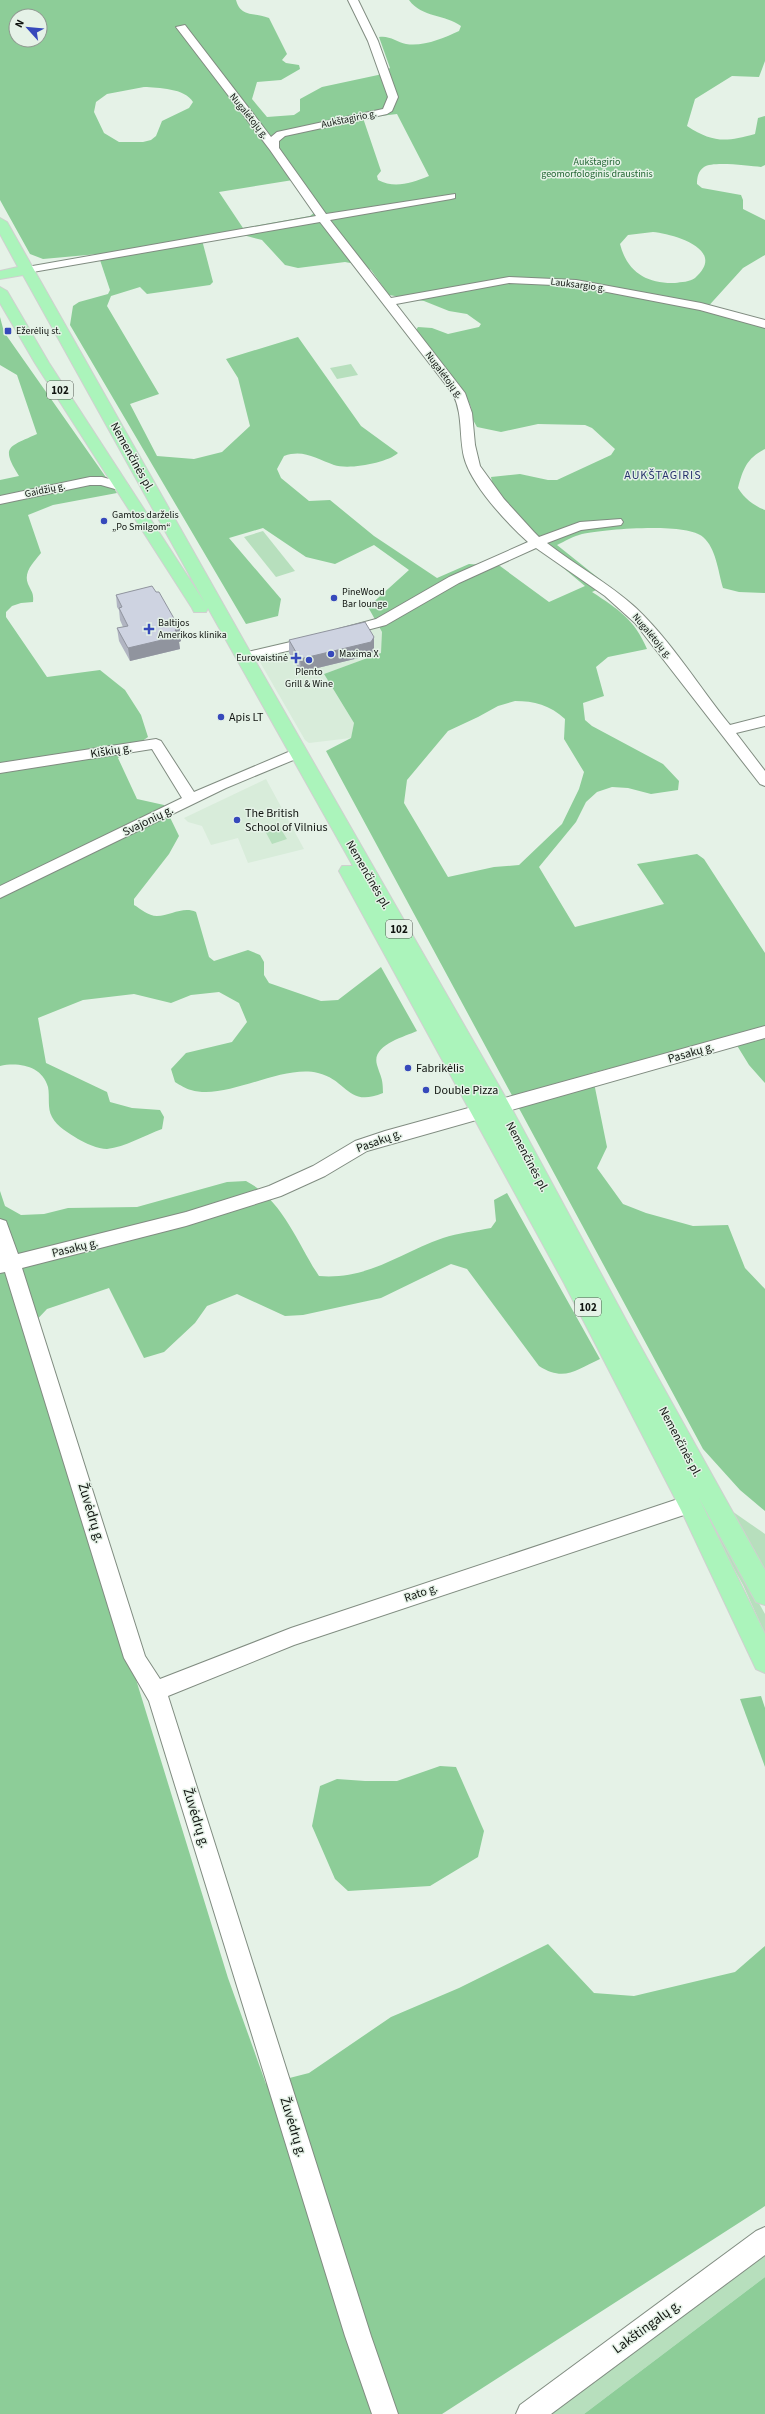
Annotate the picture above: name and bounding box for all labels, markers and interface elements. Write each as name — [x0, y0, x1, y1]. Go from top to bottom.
north arrow — [8, 8, 48, 48]
text: N — [11, 17, 28, 30]
street label: Nugalėtojų g. — [226, 90, 272, 142]
street label: Aukštagirio g. — [320, 106, 378, 132]
park label: Aukštagirio geomorfologinis draustinis — [541, 155, 653, 181]
street label: Lauksargio g. — [550, 275, 606, 295]
place label: Ežerėlių st. — [16, 324, 61, 338]
marker: Ežerėlių st. — [3, 326, 13, 336]
street label: Nugalėtojų g. — [422, 349, 466, 401]
road number: 102 — [47, 381, 73, 399]
street label: Nemenčinės pl. — [106, 419, 158, 495]
district label: AUKŠTAGIRIS — [624, 467, 702, 484]
street label: Gaidžių g. — [24, 479, 66, 501]
place label: Gamtos darželis „Po Smilgom“ — [112, 508, 179, 534]
marker: Gamtos darželis „Po Smilgom“ — [99, 516, 109, 526]
place label: PineWood Bar lounge — [342, 585, 387, 611]
marker: PineWood Bar lounge — [329, 593, 339, 603]
street label: Nugalėtojų g. — [629, 610, 675, 662]
place label: Baltijos Amerikos klinika — [158, 616, 227, 642]
marker: Baltijos Amerikos klinika — [143, 623, 155, 635]
place label: Maxima X — [339, 647, 379, 661]
marker: Maxima X — [326, 649, 336, 659]
place label: Eurovaistinė — [236, 651, 288, 665]
marker: Eurovaistinė — [291, 653, 301, 663]
marker: Plento Grill & Wine — [304, 655, 314, 665]
place label: Plento Grill & Wine — [285, 665, 333, 691]
place label: Apis LT — [229, 709, 264, 726]
marker: Apis LT — [216, 712, 226, 722]
street label: Kiškių g. — [89, 739, 133, 763]
street label: Svajonių g. — [120, 801, 176, 841]
place label: The British School of Vilnius — [245, 805, 328, 836]
marker: The British School of Vilnius — [232, 815, 242, 825]
street label: Nemenčinės pl. — [341, 837, 395, 913]
road number: 102 — [386, 920, 412, 938]
street label: Pasakų g. — [666, 1038, 716, 1068]
place label: Fabrikėlis — [416, 1060, 464, 1077]
marker: Fabrikėlis — [403, 1063, 413, 1073]
place label: Double Pizza — [434, 1082, 498, 1099]
marker: Double Pizza — [421, 1085, 431, 1095]
street label: Nemenčinės pl. — [501, 1119, 553, 1195]
street label: Pasakų g. — [354, 1125, 404, 1157]
street label: Pasakų g. — [50, 1234, 100, 1262]
road number: 102 — [575, 1298, 601, 1316]
street label: Nemenčinės pl. — [654, 1404, 706, 1480]
street label: Žuvėdrų g. — [72, 1480, 110, 1546]
street label: Rato g. — [402, 1579, 440, 1607]
street label: Žuvėdrų g. — [177, 1785, 215, 1851]
street label: Žuvėdrų g. — [274, 2094, 312, 2160]
street label: Lakštingalų g. — [609, 2295, 685, 2359]

